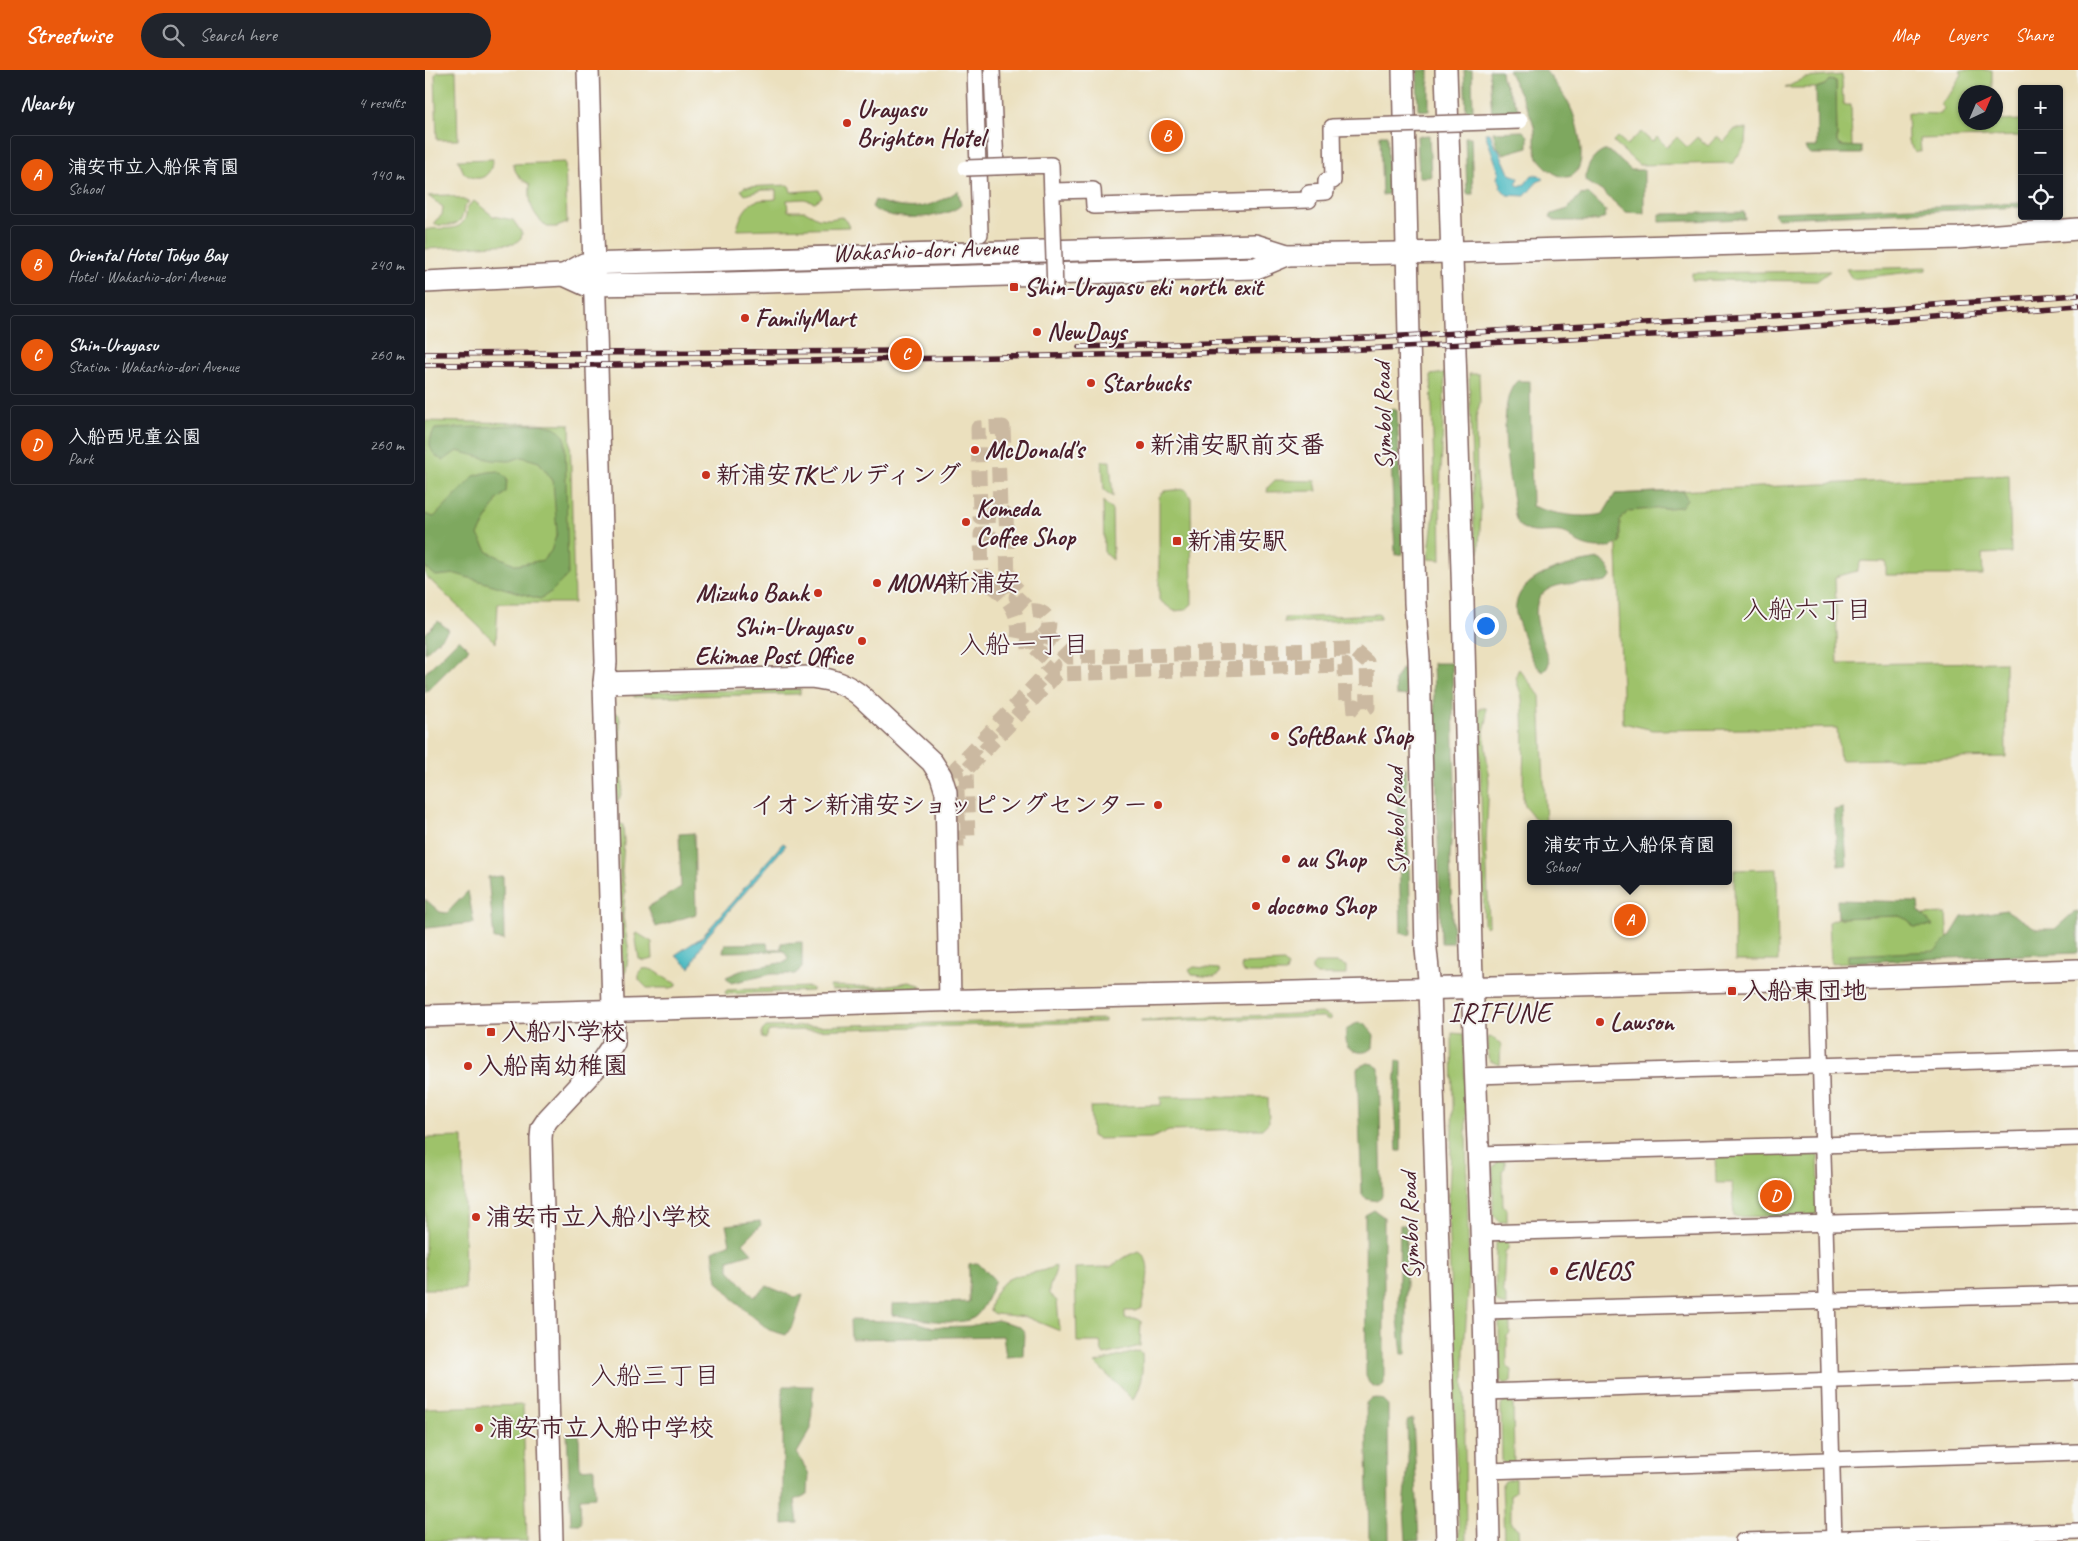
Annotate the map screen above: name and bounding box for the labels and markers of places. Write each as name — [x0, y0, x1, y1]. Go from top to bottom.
place label: Urayasu Brighton Hotel — [857, 93, 989, 154]
marker: Urayasu Brighton Hotel — [841, 117, 853, 129]
pin: B — [1151, 117, 1183, 155]
place label: Shin-Urayasu eki north exit — [1024, 271, 1265, 303]
marker: Shin-Urayasu eki north exit — [1008, 281, 1020, 293]
place label: FamilyMart — [755, 302, 858, 334]
marker: FamilyMart — [739, 312, 751, 324]
place label: NewDays — [1047, 316, 1128, 348]
marker: NewDays — [1031, 326, 1043, 338]
pin: C — [890, 335, 922, 373]
place label: Starbucks — [1101, 367, 1192, 399]
marker: Starbucks — [1085, 377, 1097, 389]
place label: 新浦安駅前交番 — [1150, 429, 1325, 461]
place label: McDonald's — [985, 434, 1086, 466]
marker: 新浦安駅前交番 — [1134, 439, 1146, 451]
marker: McDonald's — [969, 444, 981, 456]
place label: 新浦安TKビルディング — [716, 459, 962, 491]
marker: 新浦安TKビルディング — [700, 469, 712, 481]
place label: Komeda Coffee Shop — [976, 492, 1077, 553]
marker: Komeda Coffee Shop — [960, 516, 972, 528]
place label: 新浦安駅 — [1187, 525, 1287, 557]
marker: 新浦安駅 — [1171, 535, 1183, 547]
place label: MONA新浦安 — [887, 567, 1020, 599]
place label: Mizuho Bank — [696, 577, 811, 609]
marker: MONA新浦安 — [871, 577, 883, 589]
marker: Mizuho Bank — [812, 587, 824, 599]
place label: Shin-Urayasu Ekimae Post Office — [695, 611, 855, 672]
marker: Shin-Urayasu Ekimae Post Office — [856, 635, 868, 647]
place label: SoftBank Shop — [1285, 720, 1414, 752]
marker: SoftBank Shop — [1269, 730, 1281, 742]
place label: イオン新浦安ショッピングセンター — [750, 789, 1148, 821]
marker: イオン新浦安ショッピングセンター — [1152, 799, 1164, 811]
place label: au Shop — [1296, 843, 1368, 875]
marker: au Shop — [1280, 853, 1292, 865]
place label: docomo Shop — [1266, 890, 1378, 922]
marker: docomo Shop — [1250, 900, 1262, 912]
pin: A — [1614, 901, 1646, 939]
place label: 入船東団地 — [1742, 975, 1867, 1007]
marker: 入船東団地 — [1726, 985, 1738, 997]
place label: Lawson — [1610, 1006, 1675, 1038]
place label: 入船小学校 — [501, 1016, 626, 1048]
marker: Lawson — [1594, 1016, 1606, 1028]
marker: 入船小学校 — [485, 1026, 497, 1038]
place label: 入船南幼稚園 — [478, 1050, 628, 1082]
marker: 入船南幼稚園 — [462, 1060, 474, 1072]
pin: D — [1760, 1177, 1792, 1215]
place label: 浦安市立入船小学校 — [486, 1201, 711, 1233]
marker: 浦安市立入船小学校 — [470, 1211, 482, 1223]
place label: ENEOS — [1564, 1255, 1635, 1287]
marker: ENEOS — [1548, 1265, 1560, 1277]
place label: 浦安市立入船中学校 — [489, 1412, 714, 1444]
marker: 浦安市立入船中学校 — [473, 1422, 485, 1434]

